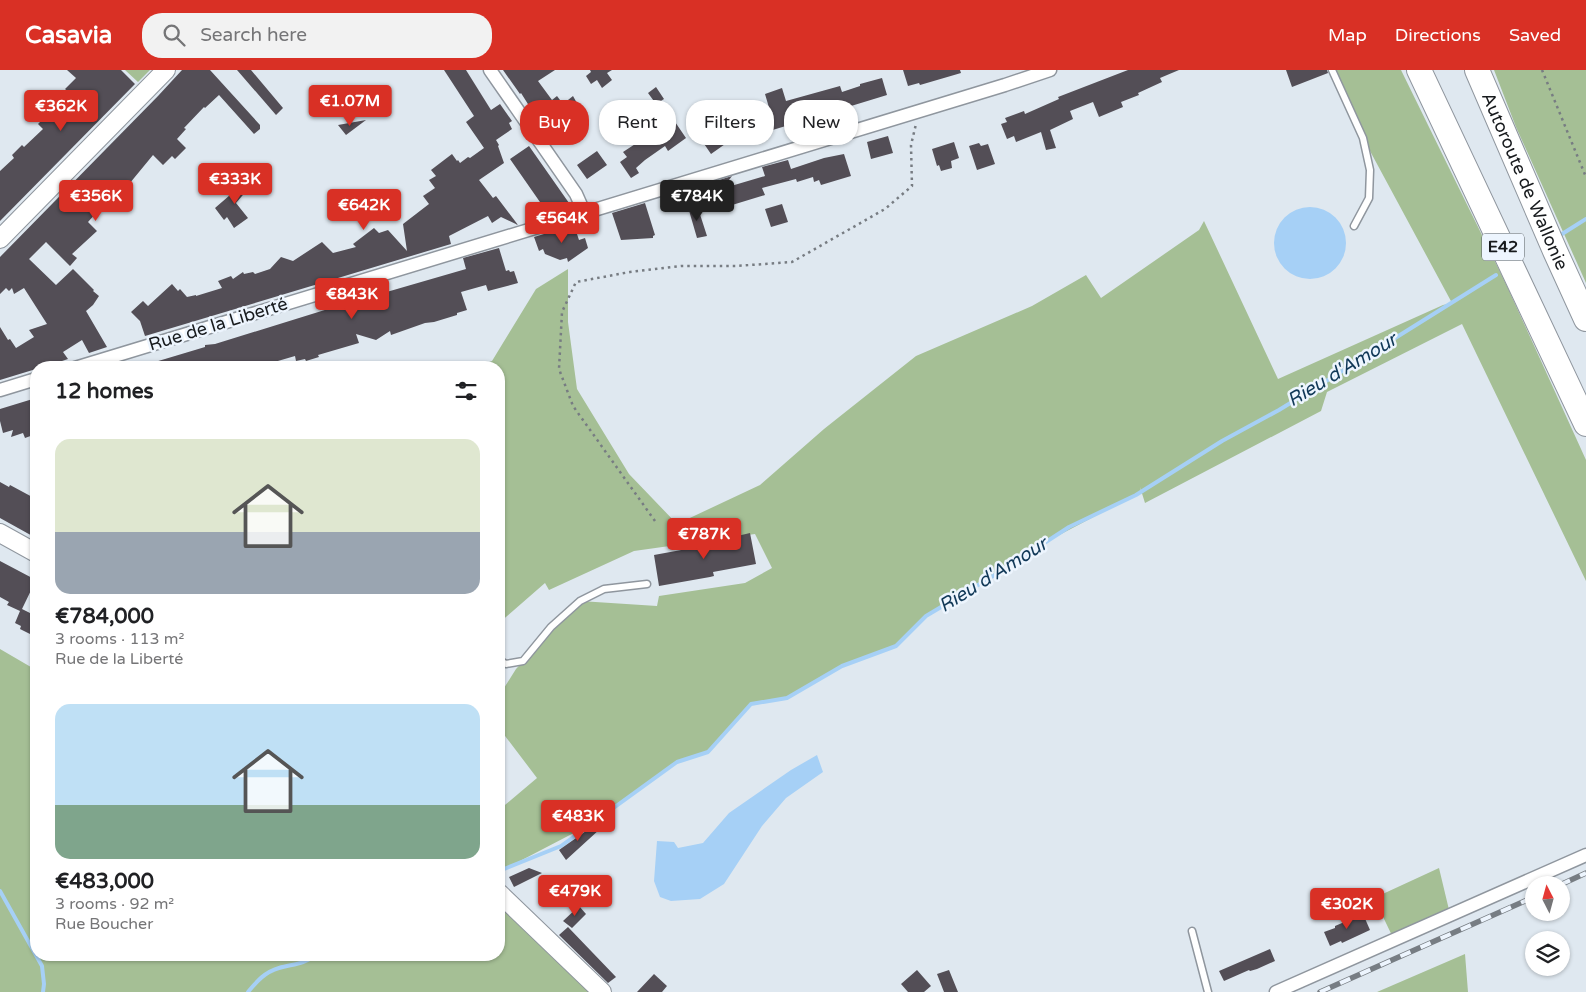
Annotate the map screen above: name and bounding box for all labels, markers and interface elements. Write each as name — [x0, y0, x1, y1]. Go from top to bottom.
search box — [142, 13, 492, 58]
text: Casavia — [25, 21, 112, 50]
icon: search — [160, 21, 188, 49]
text: Search here — [200, 24, 307, 46]
text: Map — [1328, 24, 1367, 46]
text: Directions — [1395, 24, 1481, 46]
text: Saved — [1509, 24, 1561, 46]
pin: €1.07M — [309, 85, 391, 127]
street label: Autoroute de Wallonie — [1477, 89, 1573, 273]
pin: €362K — [26, 90, 96, 132]
text: €1.07M — [320, 91, 380, 111]
text: €362K — [35, 96, 87, 116]
chip: Buy — [520, 100, 589, 145]
chip: Rent — [599, 100, 676, 145]
chip: Filters — [686, 100, 774, 145]
chip: New — [784, 100, 858, 145]
pin: €333K — [200, 162, 270, 205]
text: €333K — [209, 169, 261, 189]
pin: €356K — [61, 180, 131, 222]
pin: €784K — [662, 180, 732, 222]
text: €356K — [70, 186, 122, 206]
text: €784K — [671, 186, 723, 206]
pin: €642K — [329, 189, 399, 231]
text: €642K — [338, 195, 390, 215]
pin: €564K — [527, 202, 597, 244]
text: €564K — [536, 208, 588, 228]
road number: E42 — [1482, 233, 1524, 260]
pin: €843K — [317, 278, 387, 320]
text: €843K — [326, 284, 378, 304]
street label: Rue de la Liberté — [146, 292, 290, 356]
water label: Rieu d'Amour — [1283, 327, 1403, 411]
icon: filters — [452, 377, 480, 405]
text: 12 homes — [55, 379, 154, 404]
icon: home — [223, 471, 313, 561]
pin: €787K — [669, 518, 739, 560]
text: €787K — [678, 524, 730, 544]
water label: Rieu d'Amour — [935, 531, 1054, 617]
text: €784,000 — [55, 604, 154, 629]
text: 3 rooms · 113 m² — [55, 629, 184, 649]
text: Rue de la Liberté — [55, 649, 183, 669]
icon: home — [223, 736, 313, 826]
pin: €483K — [543, 800, 613, 842]
text: €483K — [552, 806, 604, 826]
text: €483,000 — [55, 869, 154, 894]
pin: €479K — [540, 874, 610, 917]
north arrow — [1525, 876, 1570, 921]
map controls — [1525, 876, 1570, 976]
text: €479K — [549, 881, 601, 901]
pin: €302K — [1312, 888, 1382, 930]
text: 3 rooms · 92 m² — [55, 894, 174, 914]
text: €302K — [1321, 894, 1373, 914]
text: Rue Boucher — [55, 914, 153, 934]
button: layers — [1525, 931, 1570, 976]

